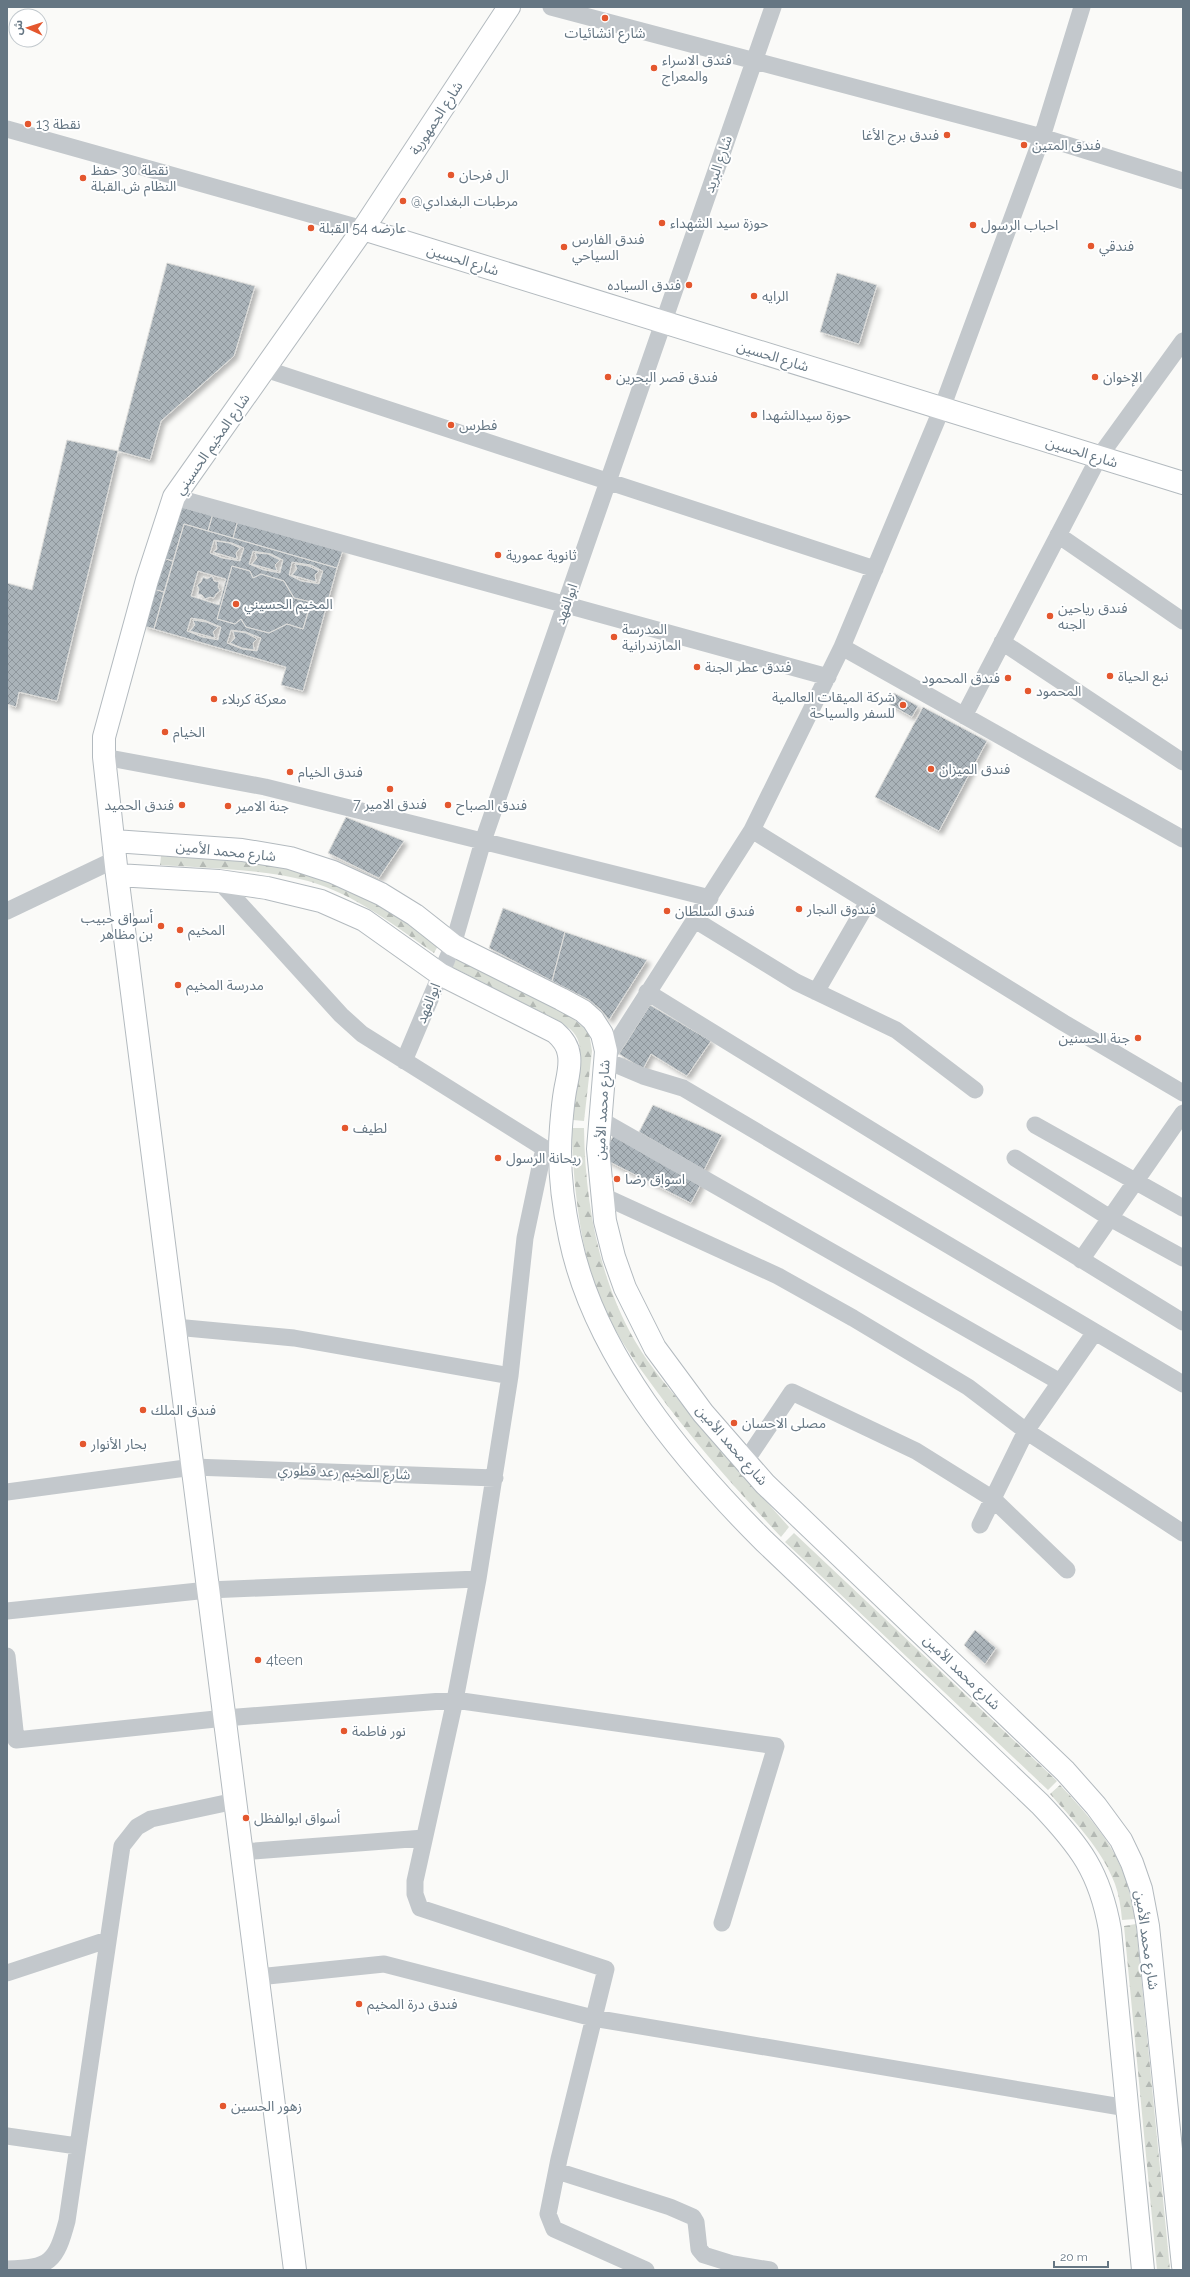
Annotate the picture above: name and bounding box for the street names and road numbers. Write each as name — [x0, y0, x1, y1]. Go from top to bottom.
street label: شارع الجمهورية — [406, 78, 468, 159]
street label: شارع البريد — [701, 133, 738, 196]
street label: شارع الحسين — [424, 242, 501, 281]
street label: شارع الحسين — [734, 338, 811, 377]
street label: شارع المخيم الحسيني — [171, 390, 256, 499]
street label: شارع الحسين — [1043, 434, 1120, 473]
street label: ابوالفهد — [552, 581, 581, 627]
street label: شارع محمد الأمين — [175, 838, 277, 867]
street label: ابوالفهد — [413, 980, 444, 1026]
street label: شارع محمد الأمين — [591, 1059, 616, 1161]
street label: شارع محمد الأمين — [691, 1402, 771, 1490]
street label: شارع المخيم رعد قطوري — [277, 1462, 411, 1486]
street label: شارع محمد الأمين — [918, 1631, 1004, 1715]
street label: شارع محمد الأمين — [1129, 1889, 1162, 1991]

